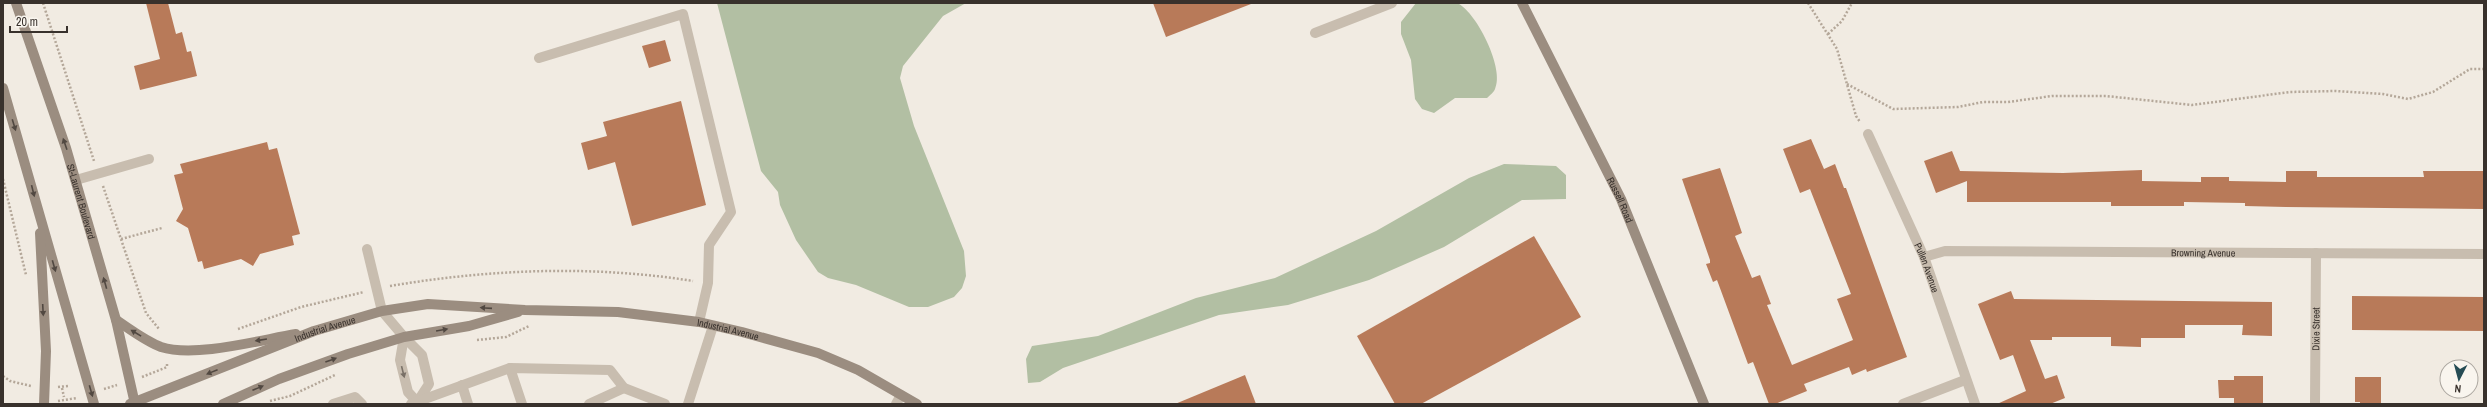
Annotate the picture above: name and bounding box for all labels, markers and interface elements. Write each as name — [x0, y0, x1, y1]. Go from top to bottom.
scale bar — [10, 8, 67, 34]
text: 20 m — [16, 14, 38, 30]
one-way arrow — [11, 119, 17, 131]
one-way arrow — [61, 138, 67, 150]
street label: St-Laurent Boulevard — [64, 162, 99, 240]
street label: Russell Road — [1604, 175, 1636, 224]
one-way arrow — [30, 185, 36, 197]
street label: Pullen Avenue — [1912, 240, 1942, 295]
street label: Browning Avenue — [2171, 246, 2236, 259]
one-way arrow — [51, 261, 57, 273]
one-way arrow — [102, 276, 108, 288]
one-way arrow — [40, 304, 46, 317]
one-way arrow — [480, 304, 492, 311]
street label: Dixie Street — [2309, 307, 2322, 351]
street label: Industrial Avenue — [292, 313, 357, 345]
street label: Industrial Avenue — [696, 315, 761, 343]
one-way arrow — [436, 327, 448, 333]
one-way arrow — [131, 329, 141, 337]
one-way arrow — [255, 337, 267, 343]
one-way arrow — [325, 357, 337, 363]
north arrow — [2439, 359, 2479, 399]
one-way arrow — [400, 366, 406, 378]
one-way arrow — [206, 369, 218, 375]
text: N — [2454, 382, 2462, 396]
one-way arrow — [252, 384, 264, 390]
one-way arrow — [88, 385, 94, 397]

